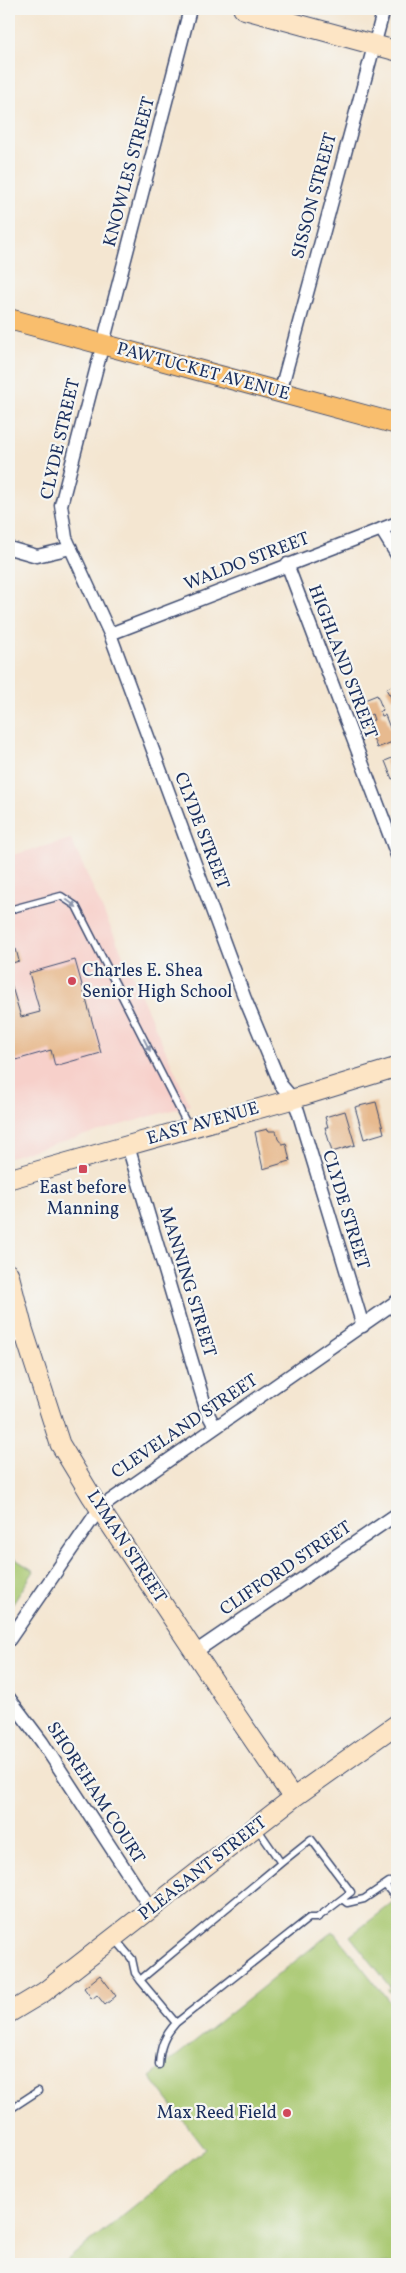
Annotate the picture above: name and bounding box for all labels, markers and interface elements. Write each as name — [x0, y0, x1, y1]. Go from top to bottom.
street label: KNOWLES STREET — [98, 94, 162, 250]
street label: SISSON STREET — [286, 130, 344, 262]
street label: PAWTUCKET AVENUE — [114, 337, 293, 407]
street label: CLYDE STREET — [35, 376, 87, 502]
street label: WALDO STREET — [181, 526, 314, 597]
street label: HIGHLAND STREET — [301, 581, 383, 743]
street label: CLYDE STREET — [167, 769, 235, 894]
one-way arrow — [64, 898, 78, 908]
place label: Charles E. Shea Senior High School — [82, 959, 232, 1005]
marker: Charles E. Shea Senior High School — [66, 975, 78, 987]
one-way arrow — [143, 1038, 151, 1053]
street label: EAST AVENUE — [144, 1096, 262, 1152]
street label: CLYDE STREET — [315, 1147, 375, 1273]
marker: East before Manning — [77, 1163, 89, 1175]
place label: East before Manning — [39, 1176, 127, 1222]
street label: MANNING STREET — [152, 1204, 222, 1361]
street label: CLEVELAND STREET — [107, 1368, 264, 1485]
street label: LYMAN STREET — [80, 1486, 172, 1609]
street label: CLIFFORD STREET — [215, 1515, 357, 1622]
street label: SHOREHAM COURT — [40, 1717, 151, 1869]
street label: PLEASANT STREET — [134, 1811, 273, 1927]
place label: Max Reed Field — [157, 2101, 277, 2126]
marker: Max Reed Field — [281, 2107, 293, 2119]

